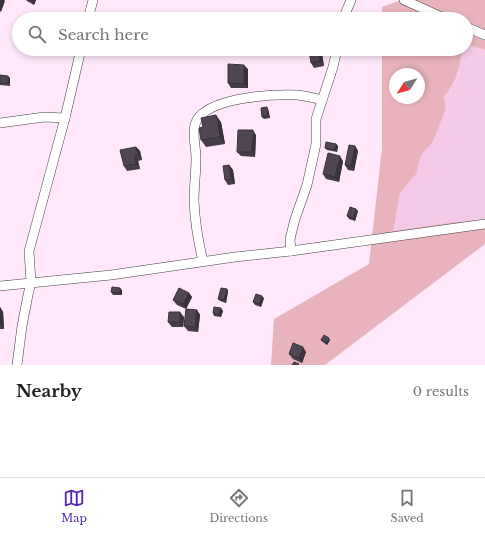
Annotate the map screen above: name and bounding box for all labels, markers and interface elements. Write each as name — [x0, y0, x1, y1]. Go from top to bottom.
search box — [12, 12, 473, 56]
icon: search — [26, 23, 48, 45]
text: Search here — [58, 25, 149, 44]
north arrow — [389, 68, 425, 104]
text: Nearby — [16, 381, 82, 402]
text: 0 results — [413, 383, 469, 400]
tab: Map — [61, 487, 87, 525]
tab: Directions — [209, 487, 268, 525]
tab: Saved — [391, 487, 424, 525]

